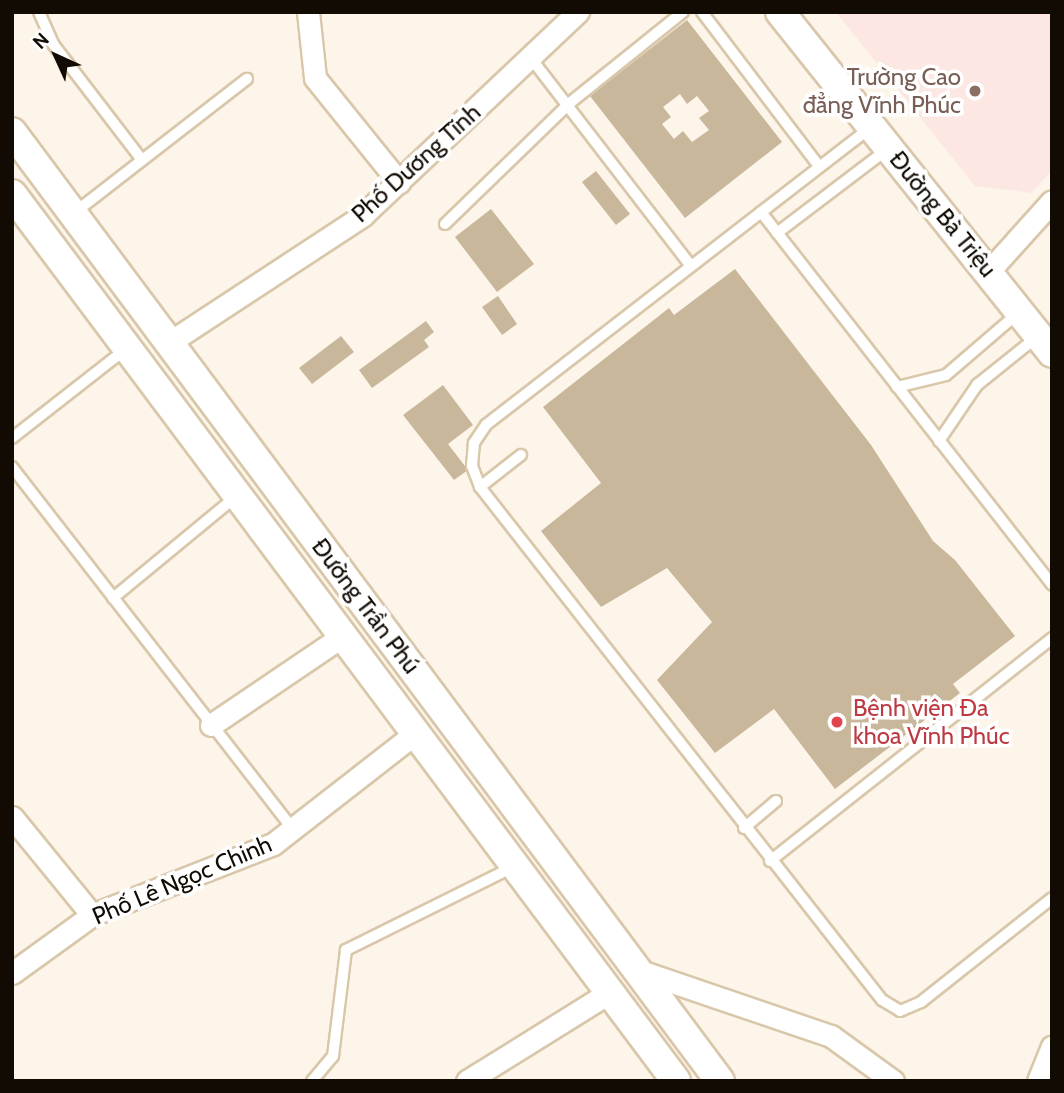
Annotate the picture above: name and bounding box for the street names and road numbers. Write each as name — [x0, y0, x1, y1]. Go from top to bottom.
street label: Phố Dương Tĩnh — [346, 98, 486, 228]
street label: Đường Bà Triệu — [884, 145, 1002, 283]
street label: Đường Trần Phú — [306, 533, 426, 679]
street label: Phố Lê Ngọc Chinh — [88, 829, 276, 931]

